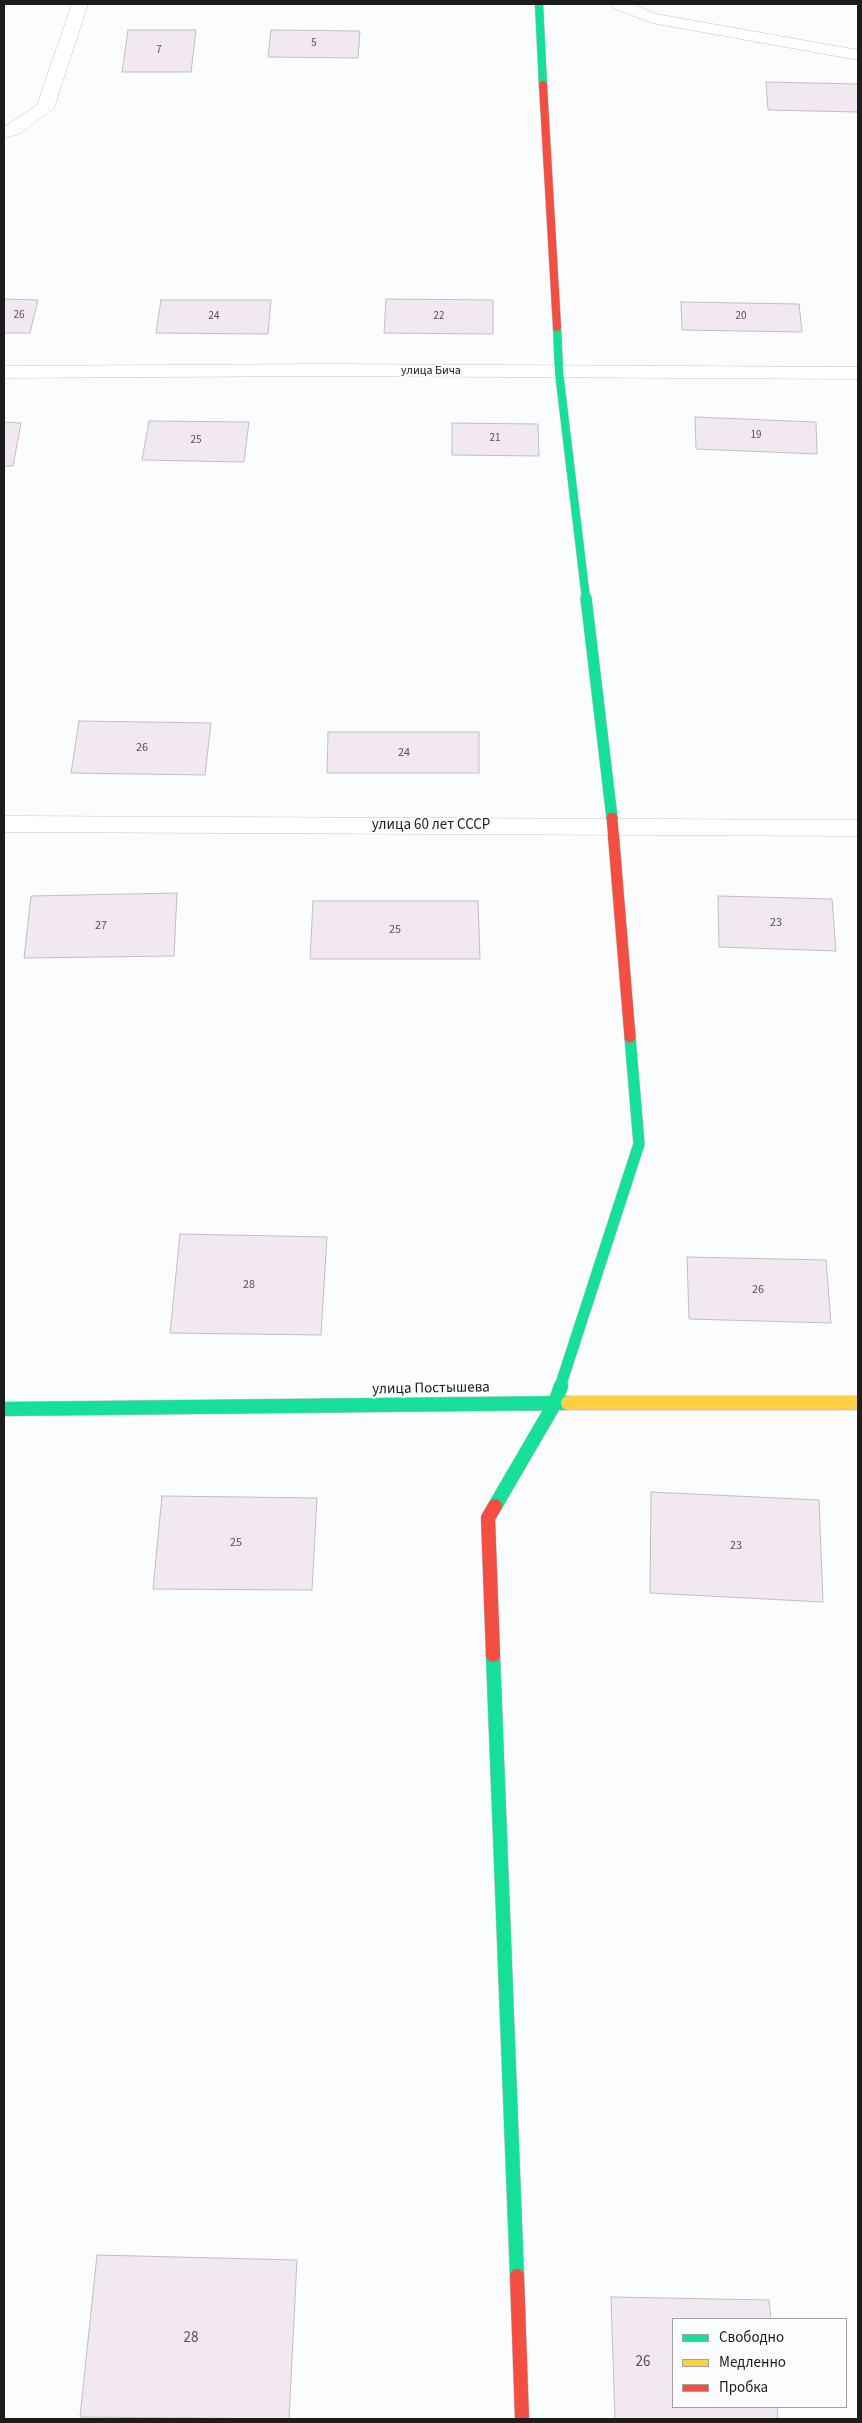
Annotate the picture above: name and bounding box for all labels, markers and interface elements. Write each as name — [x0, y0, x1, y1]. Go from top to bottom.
house number: 5 — [311, 37, 317, 51]
house number: 7 — [156, 44, 162, 58]
house number: 26 — [14, 309, 24, 323]
house number: 24 — [209, 310, 219, 324]
house number: 22 — [434, 310, 444, 324]
house number: 20 — [736, 310, 746, 324]
street label: улица Бича — [401, 364, 461, 378]
house number: 19 — [751, 429, 761, 443]
house number: 21 — [490, 432, 500, 446]
house number: 25 — [191, 434, 201, 448]
house number: 26 — [136, 741, 148, 755]
house number: 24 — [398, 746, 410, 760]
street label: улица 60 лет СССР — [372, 817, 490, 835]
house number: 23 — [770, 916, 782, 930]
house number: 27 — [95, 919, 107, 933]
house number: 25 — [389, 923, 401, 937]
house number: 28 — [243, 1278, 255, 1292]
house number: 26 — [752, 1283, 764, 1297]
street label: улица Постышева — [372, 1379, 490, 1399]
house number: 25 — [230, 1536, 242, 1550]
house number: 23 — [730, 1539, 742, 1553]
legend — [672, 2318, 847, 2408]
text: Свободно — [719, 2327, 784, 2348]
house number: 28 — [184, 2330, 198, 2348]
text: Медленно — [719, 2352, 786, 2373]
house number: 26 — [636, 2354, 650, 2372]
text: Пробка — [719, 2377, 768, 2398]

